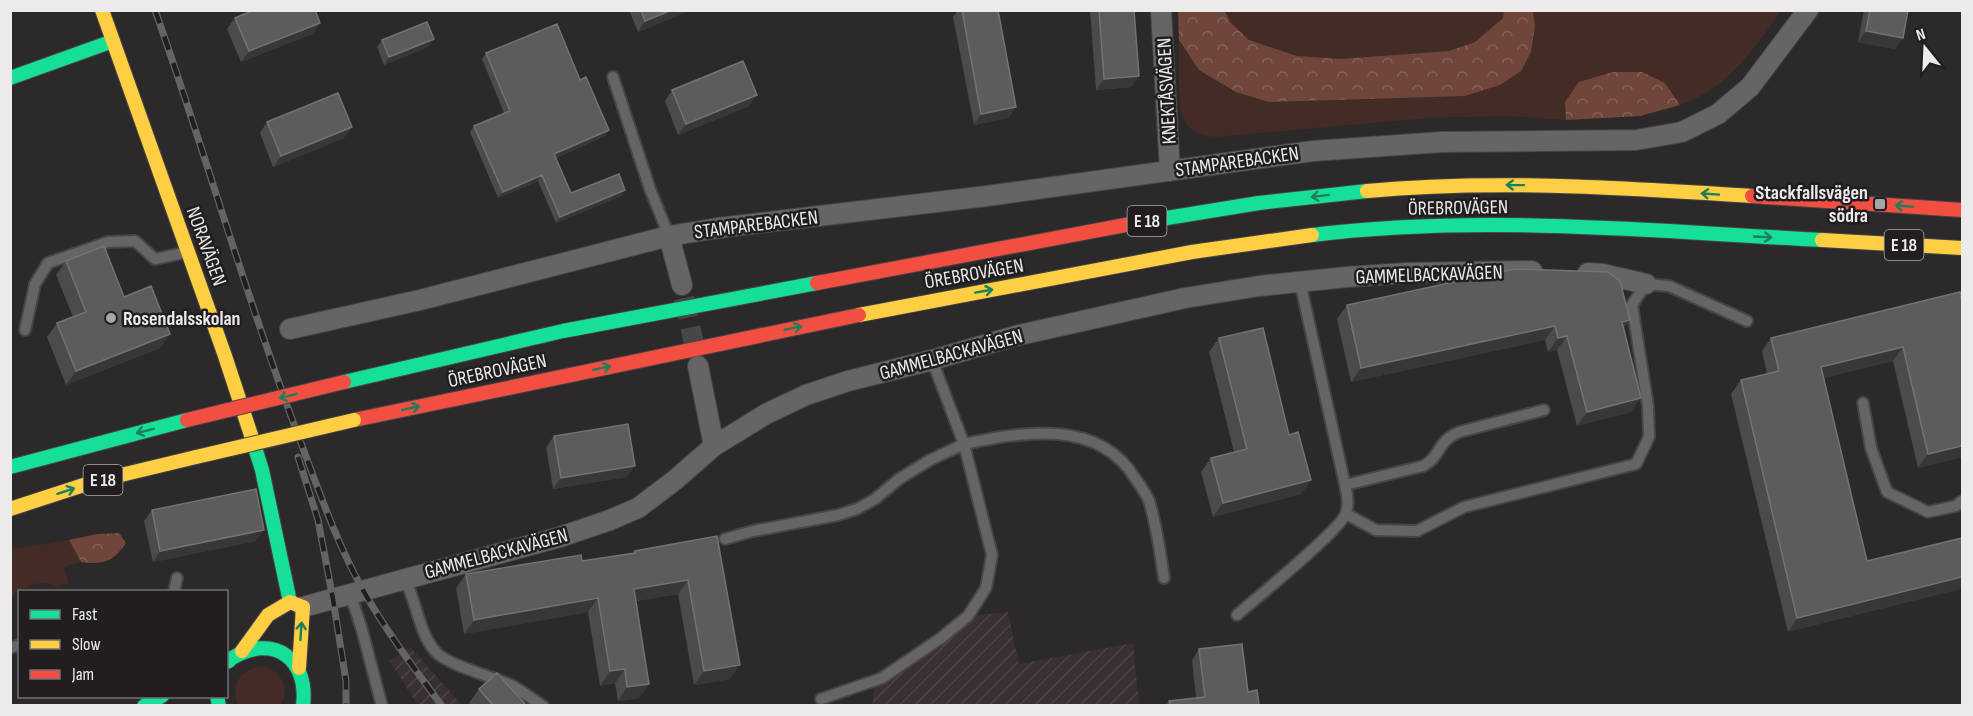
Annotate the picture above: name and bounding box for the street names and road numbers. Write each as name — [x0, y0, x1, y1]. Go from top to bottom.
street label: KNEKTÅSVÄGEN — [1152, 37, 1182, 145]
street label: STAMPAREBACKEN — [1174, 141, 1300, 183]
street label: ÖREBROVÄGEN — [1408, 195, 1508, 221]
street label: NORAVÄGEN — [181, 204, 231, 289]
street label: STAMPAREBACKEN — [693, 205, 819, 244]
road number: E 18 — [1128, 206, 1166, 236]
road number: E 18 — [1884, 230, 1924, 260]
street label: ÖREBROVÄGEN — [923, 253, 1026, 295]
street label: GAMMELBACKAVÄGEN — [1355, 260, 1503, 290]
street label: GAMMELBACKAVÄGEN — [877, 324, 1026, 386]
street label: ÖREBROVÄGEN — [446, 349, 549, 393]
road number: E 18 — [84, 465, 122, 495]
street label: GAMMELBACKAVÄGEN — [422, 523, 571, 585]

